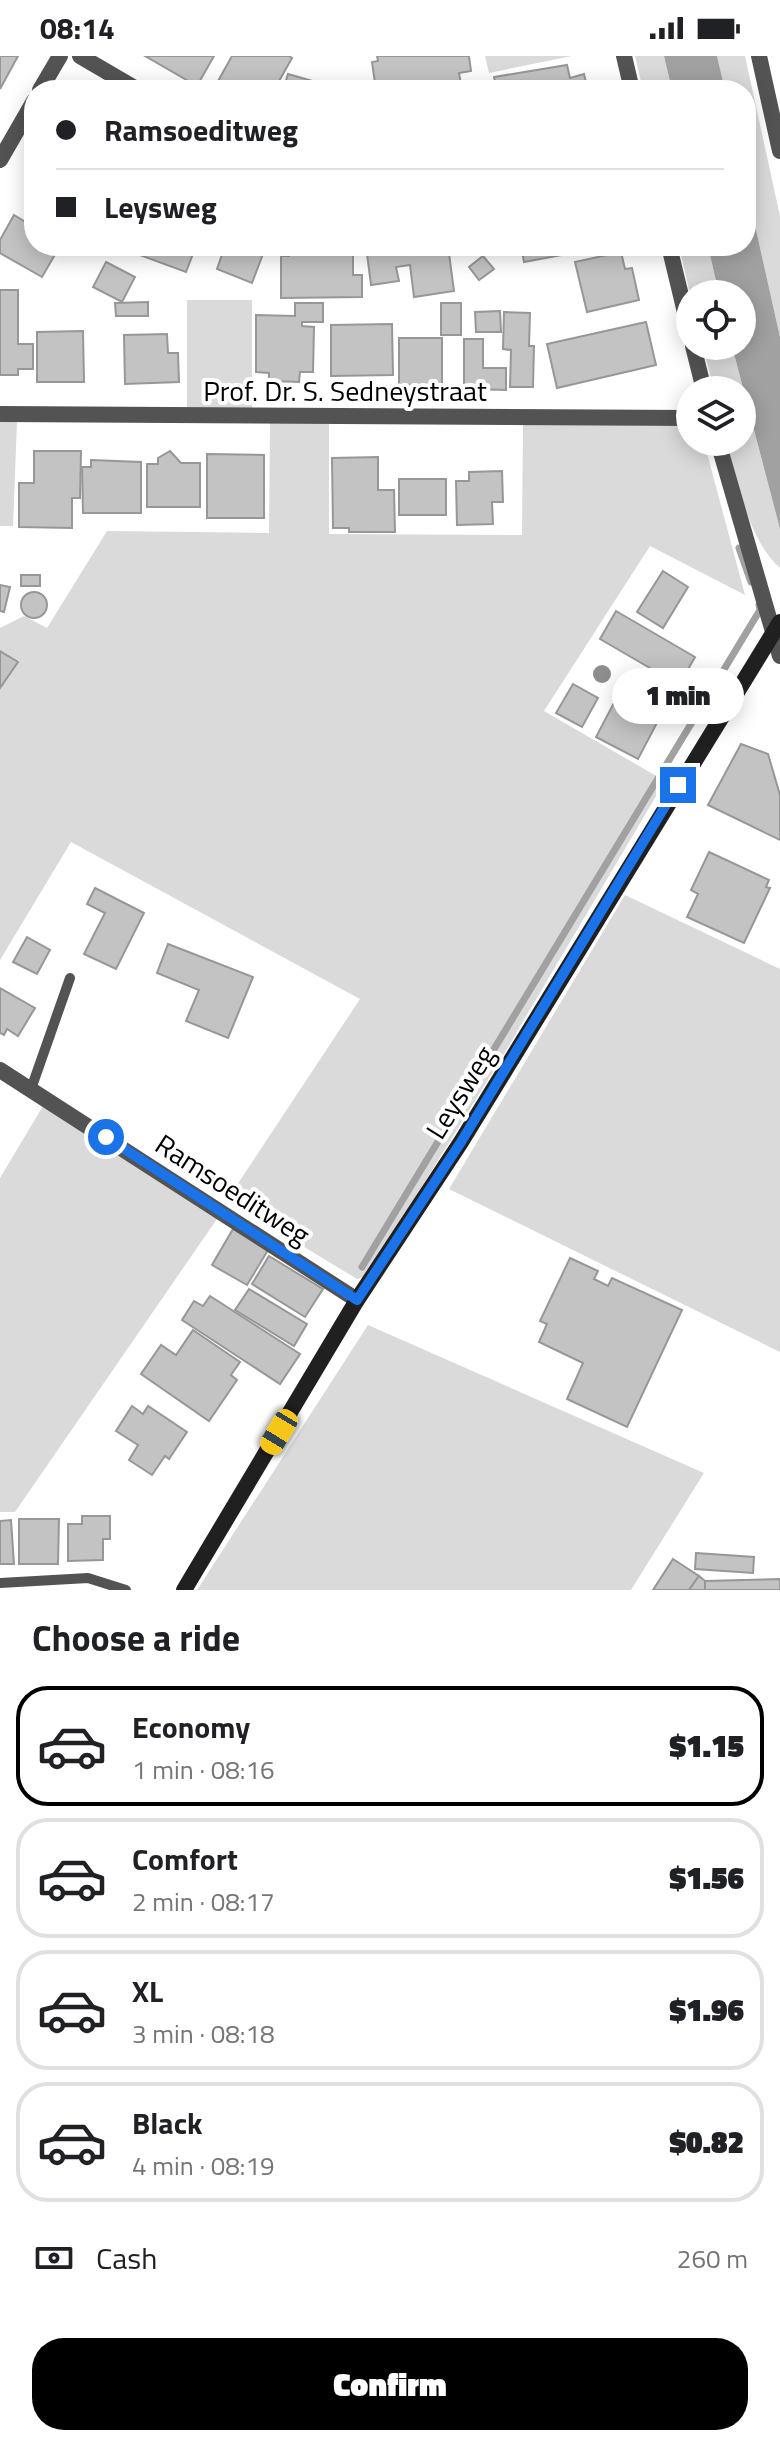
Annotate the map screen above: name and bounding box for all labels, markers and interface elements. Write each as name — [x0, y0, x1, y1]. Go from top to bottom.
text: 08:14 — [40, 5, 115, 51]
text: Ramsoeditweg — [104, 107, 298, 153]
text: Leysweg — [104, 184, 217, 230]
map controls — [676, 280, 756, 456]
button: locate — [676, 280, 756, 360]
street label: Prof. Dr. S. Sedneystraat — [203, 369, 487, 412]
button: layers — [676, 376, 756, 456]
callout: 1 min — [612, 669, 744, 725]
text: 1 min — [646, 676, 710, 715]
route end — [660, 767, 696, 803]
street label: Leysweg — [414, 1037, 506, 1147]
route start — [88, 1119, 124, 1155]
street label: Ramsoeditweg — [147, 1123, 319, 1255]
car — [256, 1405, 302, 1459]
text: Choose a ride — [32, 1610, 240, 1665]
text: Economy — [132, 1704, 250, 1750]
icon: car — [36, 1710, 108, 1782]
text: $1.15 — [670, 1723, 744, 1769]
text: 1 min · 08:16 — [132, 1750, 275, 1789]
text: Comfort — [132, 1836, 238, 1882]
icon: car — [36, 1842, 108, 1914]
text: $1.56 — [670, 1855, 744, 1901]
text: 2 min · 08:17 — [132, 1882, 275, 1921]
text: XL — [132, 1968, 163, 2014]
icon: car — [36, 1974, 108, 2046]
text: $1.96 — [670, 1987, 744, 2033]
text: 3 min · 08:18 — [132, 2014, 275, 2053]
text: Black — [132, 2100, 203, 2146]
icon: car — [36, 2106, 108, 2178]
text: $0.82 — [670, 2119, 744, 2165]
text: 4 min · 08:19 — [132, 2146, 275, 2185]
text: Cash — [96, 2235, 157, 2281]
icon: cash — [32, 2236, 76, 2280]
text: 260 m — [677, 2239, 748, 2278]
button: Confirm — [32, 2338, 748, 2430]

